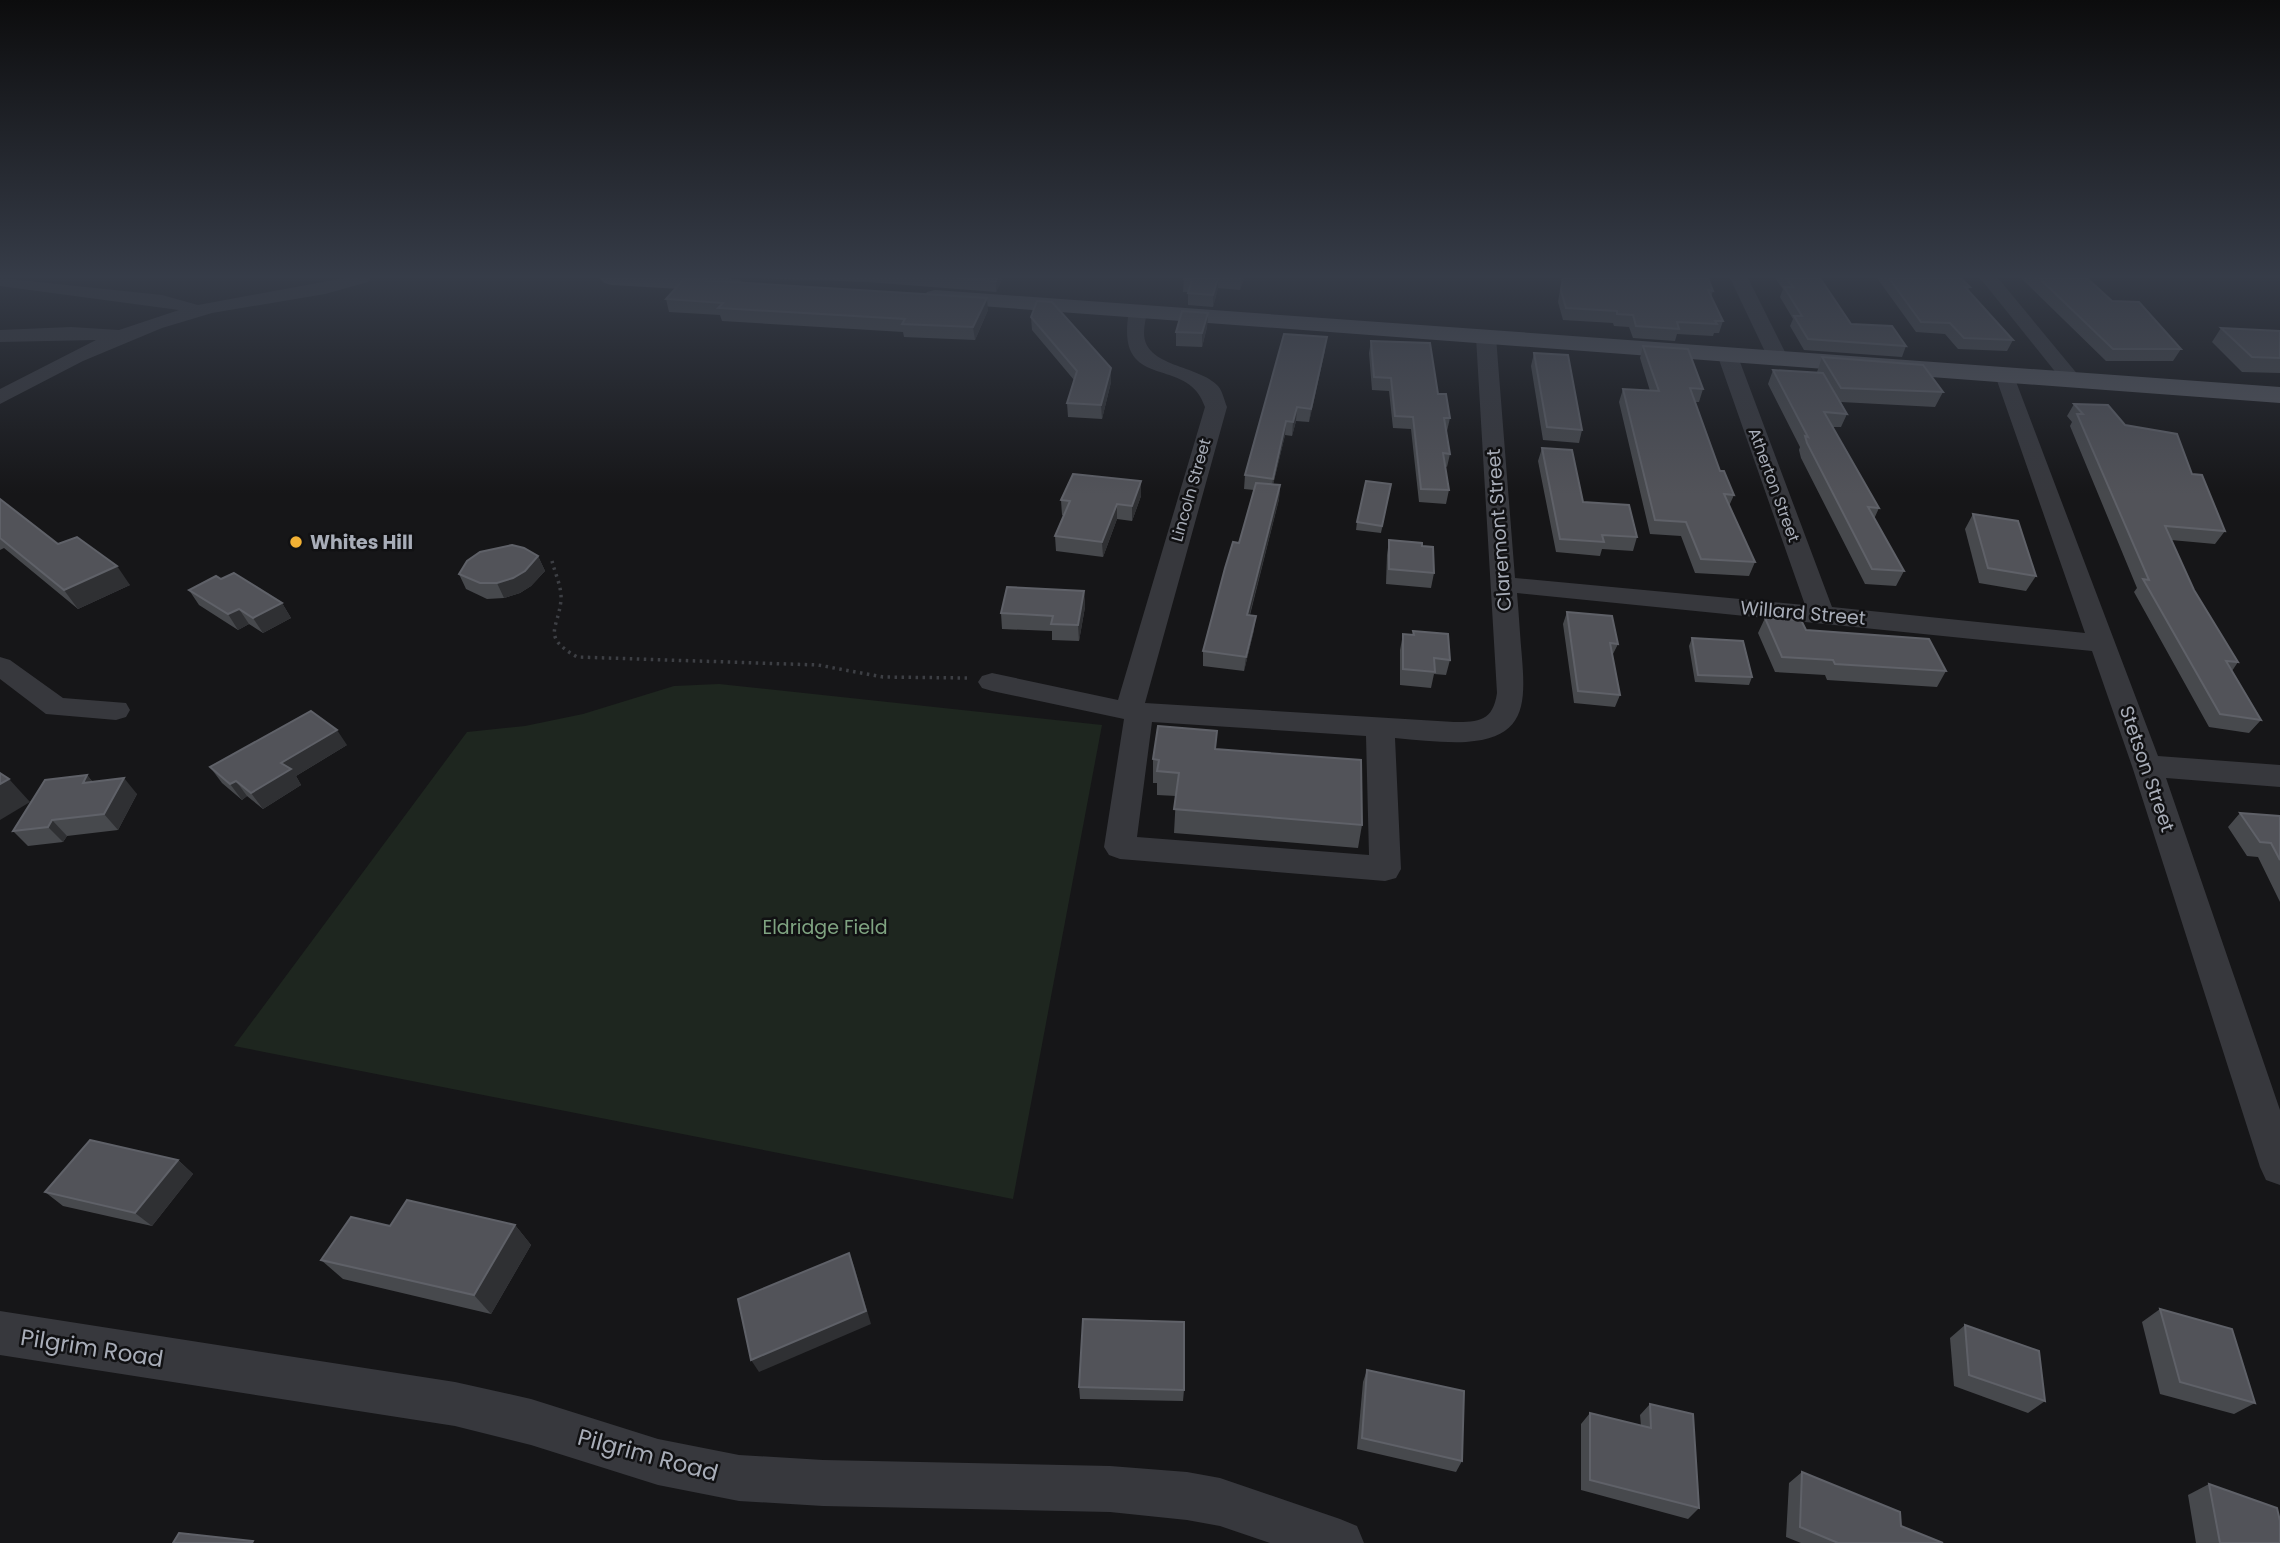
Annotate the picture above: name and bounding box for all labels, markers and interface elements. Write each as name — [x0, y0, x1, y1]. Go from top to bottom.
street label: Atherton Street — [1743, 425, 1805, 546]
street label: Lincoln Street — [1165, 436, 1217, 544]
street label: Claremont Street — [1480, 448, 1518, 612]
place label: Whites Hill — [310, 529, 413, 556]
marker: Whites Hill — [288, 534, 304, 550]
street label: Willard Street — [1739, 594, 1867, 632]
street label: Stetson Street — [2113, 702, 2181, 836]
park label: Eldridge Field — [762, 914, 888, 941]
street label: Pilgrim Road — [18, 1321, 166, 1375]
street label: Pilgrim Road — [574, 1421, 722, 1489]

